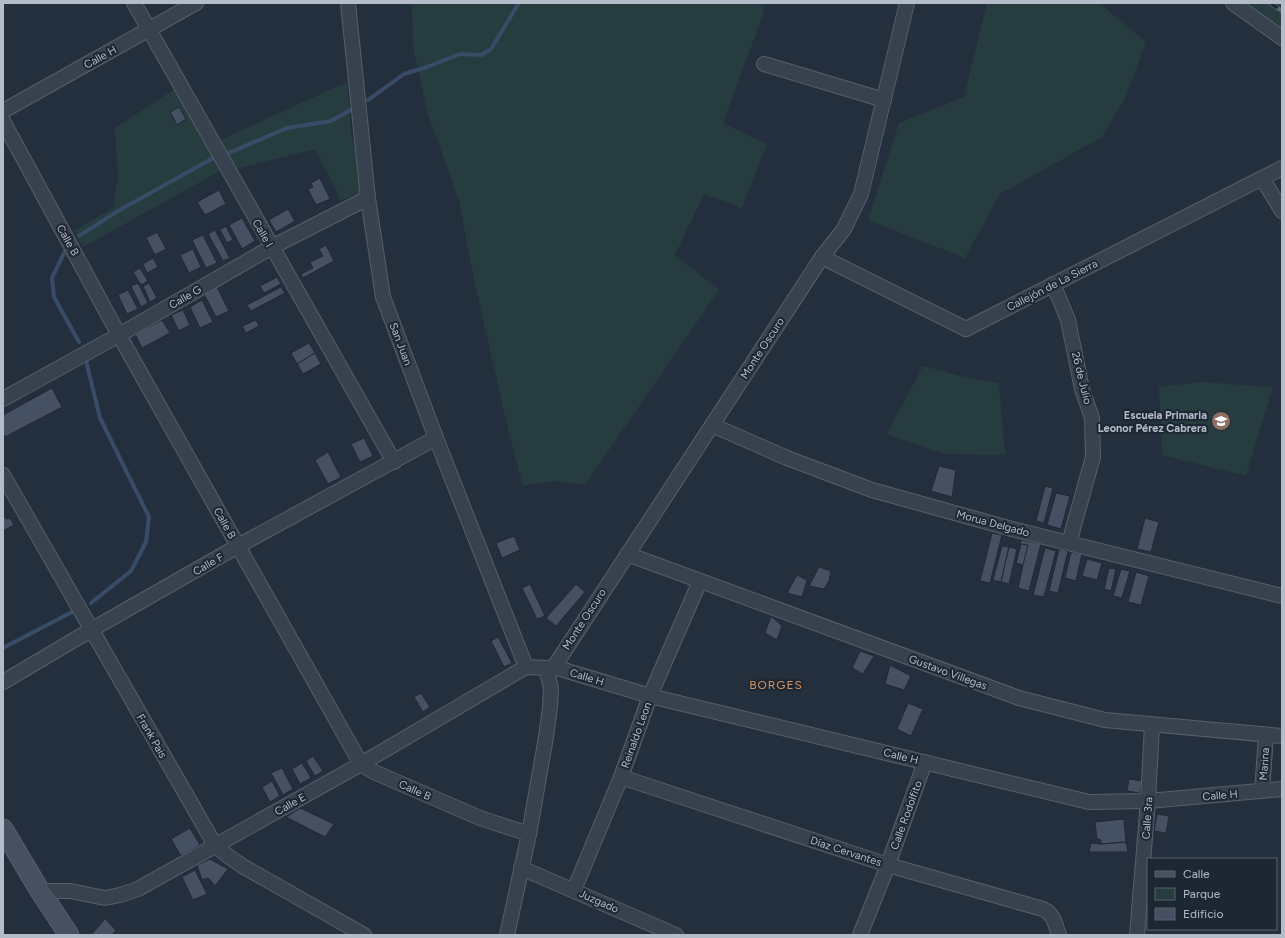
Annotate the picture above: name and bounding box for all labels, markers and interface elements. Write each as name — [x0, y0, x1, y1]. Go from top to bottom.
street label: Calle H — [82, 43, 119, 72]
street label: Calle I — [249, 217, 276, 250]
street label: Calle B — [54, 222, 82, 258]
street label: Callejón de La Sierra — [1005, 257, 1100, 314]
street label: Calle G — [167, 283, 204, 312]
street label: Monte Oscuro — [738, 315, 787, 381]
street label: San Juan — [386, 321, 415, 367]
street label: 26 de Julio — [1069, 351, 1094, 406]
place label: Escuela Primaria Leonor Pérez Cabrera — [1098, 409, 1207, 435]
school or university icon: Escuela Primaria Leonor Pérez Cabrera — [1210, 410, 1232, 432]
street label: Calle B — [211, 505, 239, 541]
street label: Morua Delgado — [955, 508, 1031, 539]
street label: Calle F — [191, 551, 226, 578]
street label: Monte Oscuro — [560, 586, 609, 652]
street label: Gustavo Villegas — [907, 652, 989, 693]
street label: Calle H — [568, 666, 606, 689]
district label: BORGES — [749, 678, 803, 692]
street label: Reinaldo Leon — [618, 700, 654, 770]
street label: Frank Pais — [134, 712, 169, 761]
street label: Calle H — [882, 746, 920, 767]
street label: Marina — [1257, 747, 1272, 781]
street label: Calle B — [397, 778, 433, 803]
street label: Calle Rodolfito — [888, 779, 925, 852]
street label: Calle H — [1202, 787, 1238, 804]
street label: Calle E — [272, 791, 308, 818]
street label: Calle 3ra — [1140, 796, 1155, 840]
street label: Díaz Cervantes — [809, 834, 883, 869]
legend — [1147, 858, 1277, 930]
text: Calle — [1183, 867, 1210, 881]
street label: Juzgado — [577, 887, 621, 916]
text: Parque — [1183, 887, 1221, 901]
text: Edificio — [1183, 907, 1223, 921]

